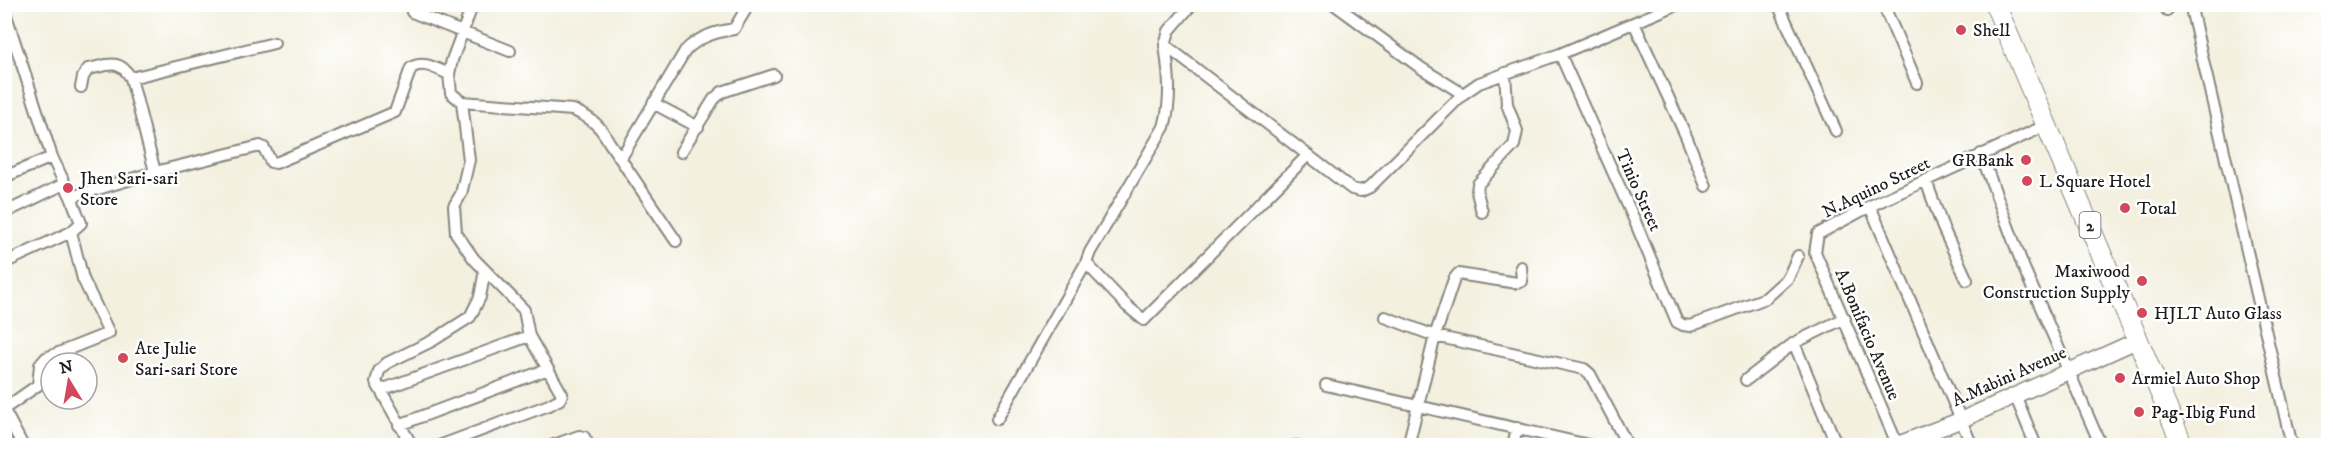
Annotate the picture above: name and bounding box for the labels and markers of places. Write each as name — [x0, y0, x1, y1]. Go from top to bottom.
place label: Shell — [1973, 20, 2011, 42]
marker: Shell — [1954, 23, 1968, 37]
place label: GRBank — [1952, 150, 2014, 172]
marker: GRBank — [2019, 153, 2033, 167]
place label: Jhen Sari-sari Store — [78, 168, 178, 211]
place label: L Square Hotel — [2039, 171, 2151, 193]
marker: L Square Hotel — [2020, 174, 2034, 188]
marker: Jhen Sari-sari Store — [61, 181, 75, 195]
place label: Total — [2137, 198, 2177, 220]
marker: Total — [2118, 201, 2132, 215]
place label: Maxiwood Construction Supply — [1983, 261, 2130, 304]
marker: Maxiwood Construction Supply — [2135, 274, 2149, 288]
place label: HJLT Auto Glass — [2154, 303, 2282, 325]
marker: HJLT Auto Glass — [2135, 306, 2149, 320]
place label: Ate Julie Sari-sari Store — [135, 338, 238, 381]
marker: Ate Julie Sari-sari Store — [116, 351, 130, 365]
place label: Armiel Auto Shop — [2132, 368, 2260, 390]
marker: Armiel Auto Shop — [2113, 371, 2127, 385]
place label: Pag-Ibig Fund — [2151, 402, 2256, 424]
marker: Pag-Ibig Fund — [2132, 405, 2146, 419]

